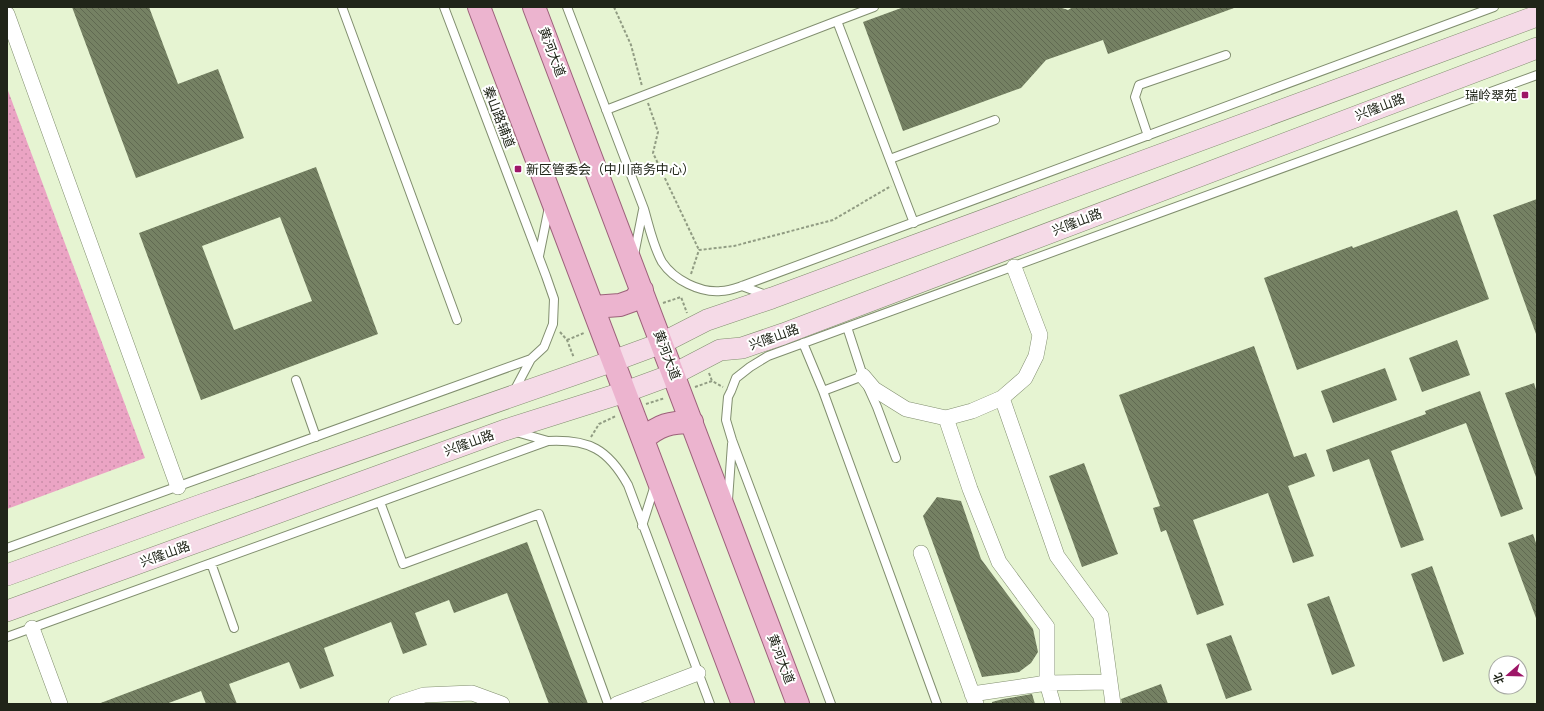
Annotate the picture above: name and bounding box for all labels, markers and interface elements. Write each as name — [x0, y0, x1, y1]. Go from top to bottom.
street label: 黄河大道 — [535, 25, 569, 79]
street label: 秦山路辅道 — [479, 84, 519, 150]
place label: 瑞岭翠苑 — [1465, 87, 1517, 104]
street label: 兴隆山路 — [1353, 90, 1407, 124]
marker: 瑞岭翠苑 — [1520, 90, 1530, 100]
place label: 新区管委会（中川商务中心） — [526, 161, 695, 178]
marker: 新区管委会（中川商务中心） — [513, 164, 523, 174]
street label: 兴隆山路 — [1050, 205, 1104, 239]
street label: 兴隆山路 — [747, 320, 801, 354]
street label: 黄河大道 — [650, 328, 684, 382]
street label: 兴隆山路 — [442, 426, 496, 460]
street label: 兴隆山路 — [138, 537, 192, 571]
street label: 黄河大道 — [764, 632, 798, 686]
north arrow — [1488, 655, 1528, 695]
text: 北 — [1490, 671, 1507, 686]

